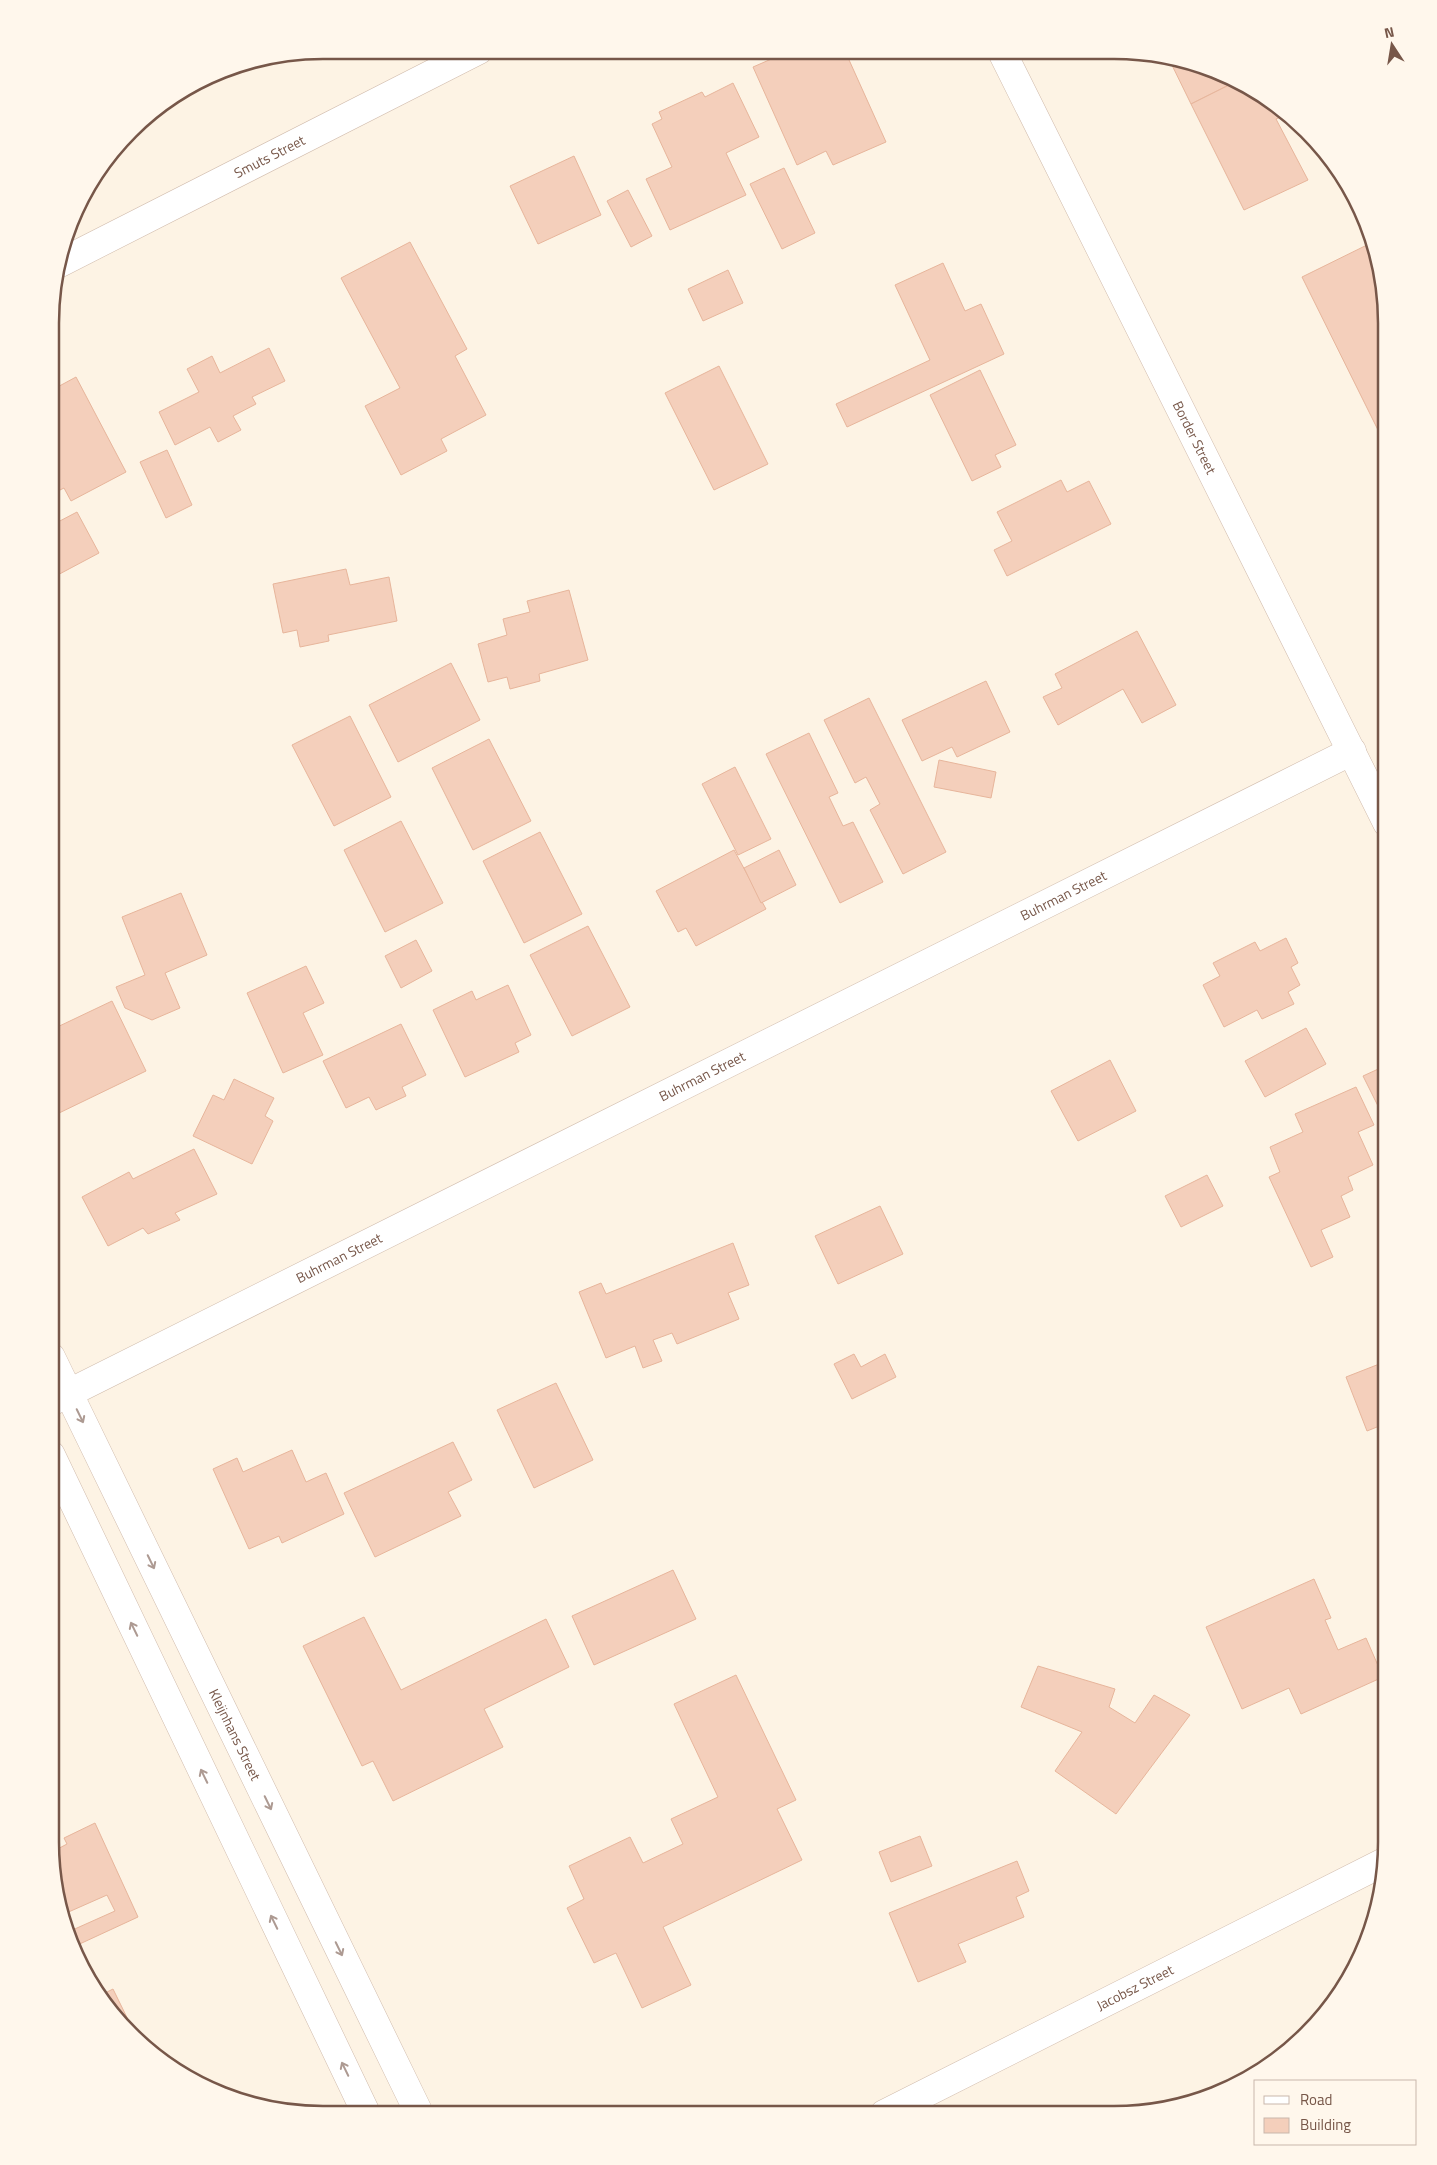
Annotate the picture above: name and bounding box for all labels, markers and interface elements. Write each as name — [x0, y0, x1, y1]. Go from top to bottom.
north arrow — [1367, 20, 1417, 70]
text: N — [1382, 21, 1396, 43]
street label: Smuts Street — [230, 129, 309, 183]
street label: Border Street — [1168, 397, 1222, 478]
street label: Buhrman Street — [1016, 865, 1110, 925]
street label: Buhrman Street — [655, 1045, 749, 1106]
street label: Buhrman Street — [292, 1227, 386, 1288]
one-way arrow — [76, 1408, 85, 1423]
one-way arrow — [147, 1554, 156, 1569]
one-way arrow — [129, 1622, 138, 1637]
street label: Kleijnhans Street — [204, 1685, 267, 1784]
one-way arrow — [199, 1769, 208, 1784]
one-way arrow — [264, 1795, 274, 1810]
one-way arrow — [269, 1915, 279, 1930]
one-way arrow — [335, 1941, 345, 1956]
street label: Jacobsz Street — [1092, 1959, 1177, 2015]
one-way arrow — [339, 2062, 349, 2077]
legend — [1254, 2080, 1417, 2145]
text: Road — [1300, 2088, 1332, 2111]
text: Building — [1300, 2113, 1351, 2136]

